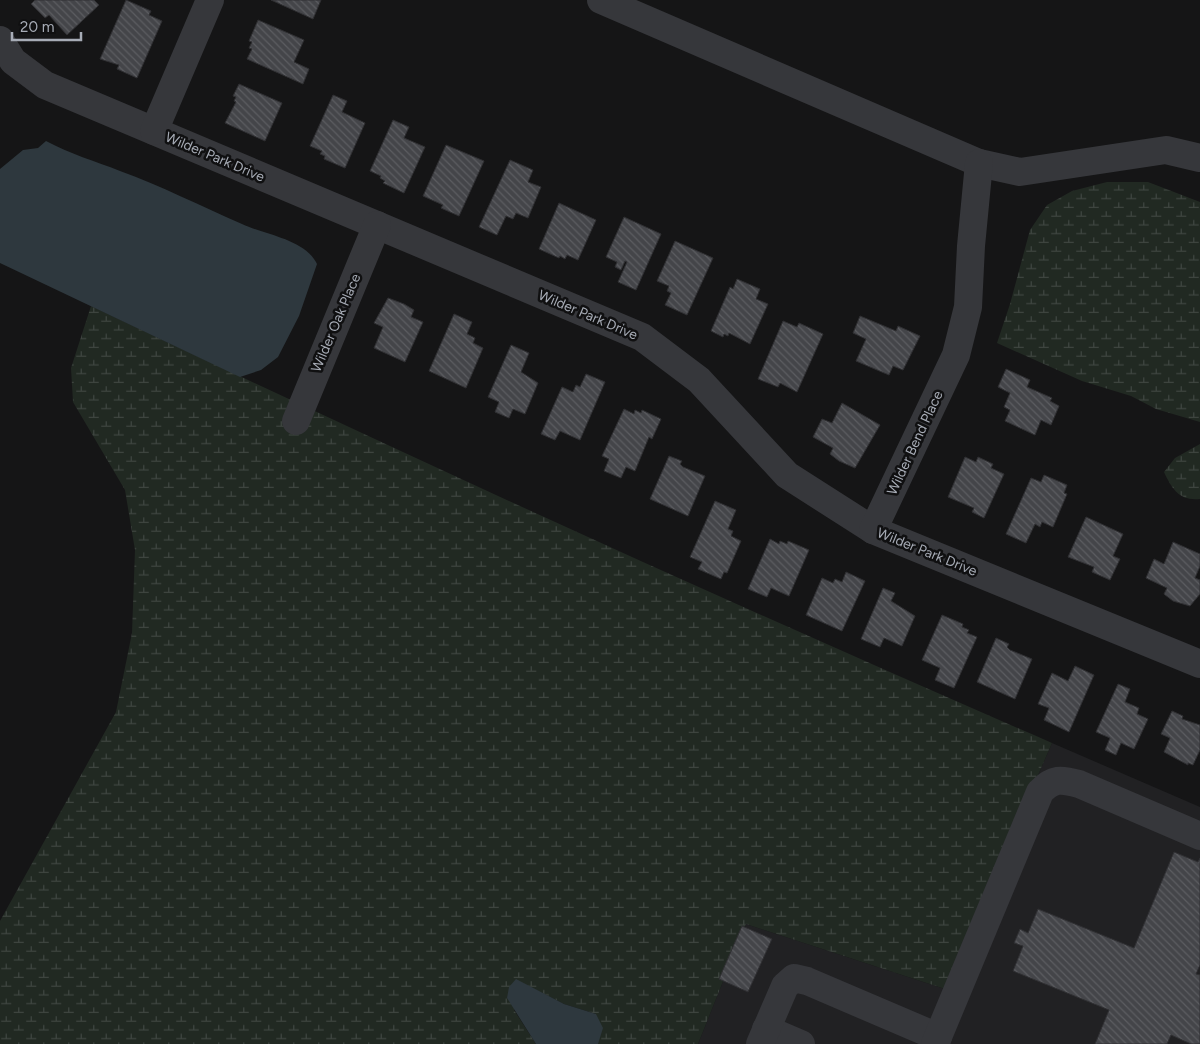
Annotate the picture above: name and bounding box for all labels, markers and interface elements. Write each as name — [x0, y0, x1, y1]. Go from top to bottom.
scale bar — [12, 10, 81, 42]
text: 20 m — [20, 18, 54, 36]
street label: Wilder Park Drive — [163, 128, 268, 186]
street label: Wilder Oak Place — [308, 271, 365, 375]
street label: Wilder Park Drive — [536, 286, 641, 344]
street label: Wilder Bend Place — [883, 388, 947, 498]
street label: Wilder Park Drive — [875, 524, 980, 580]

